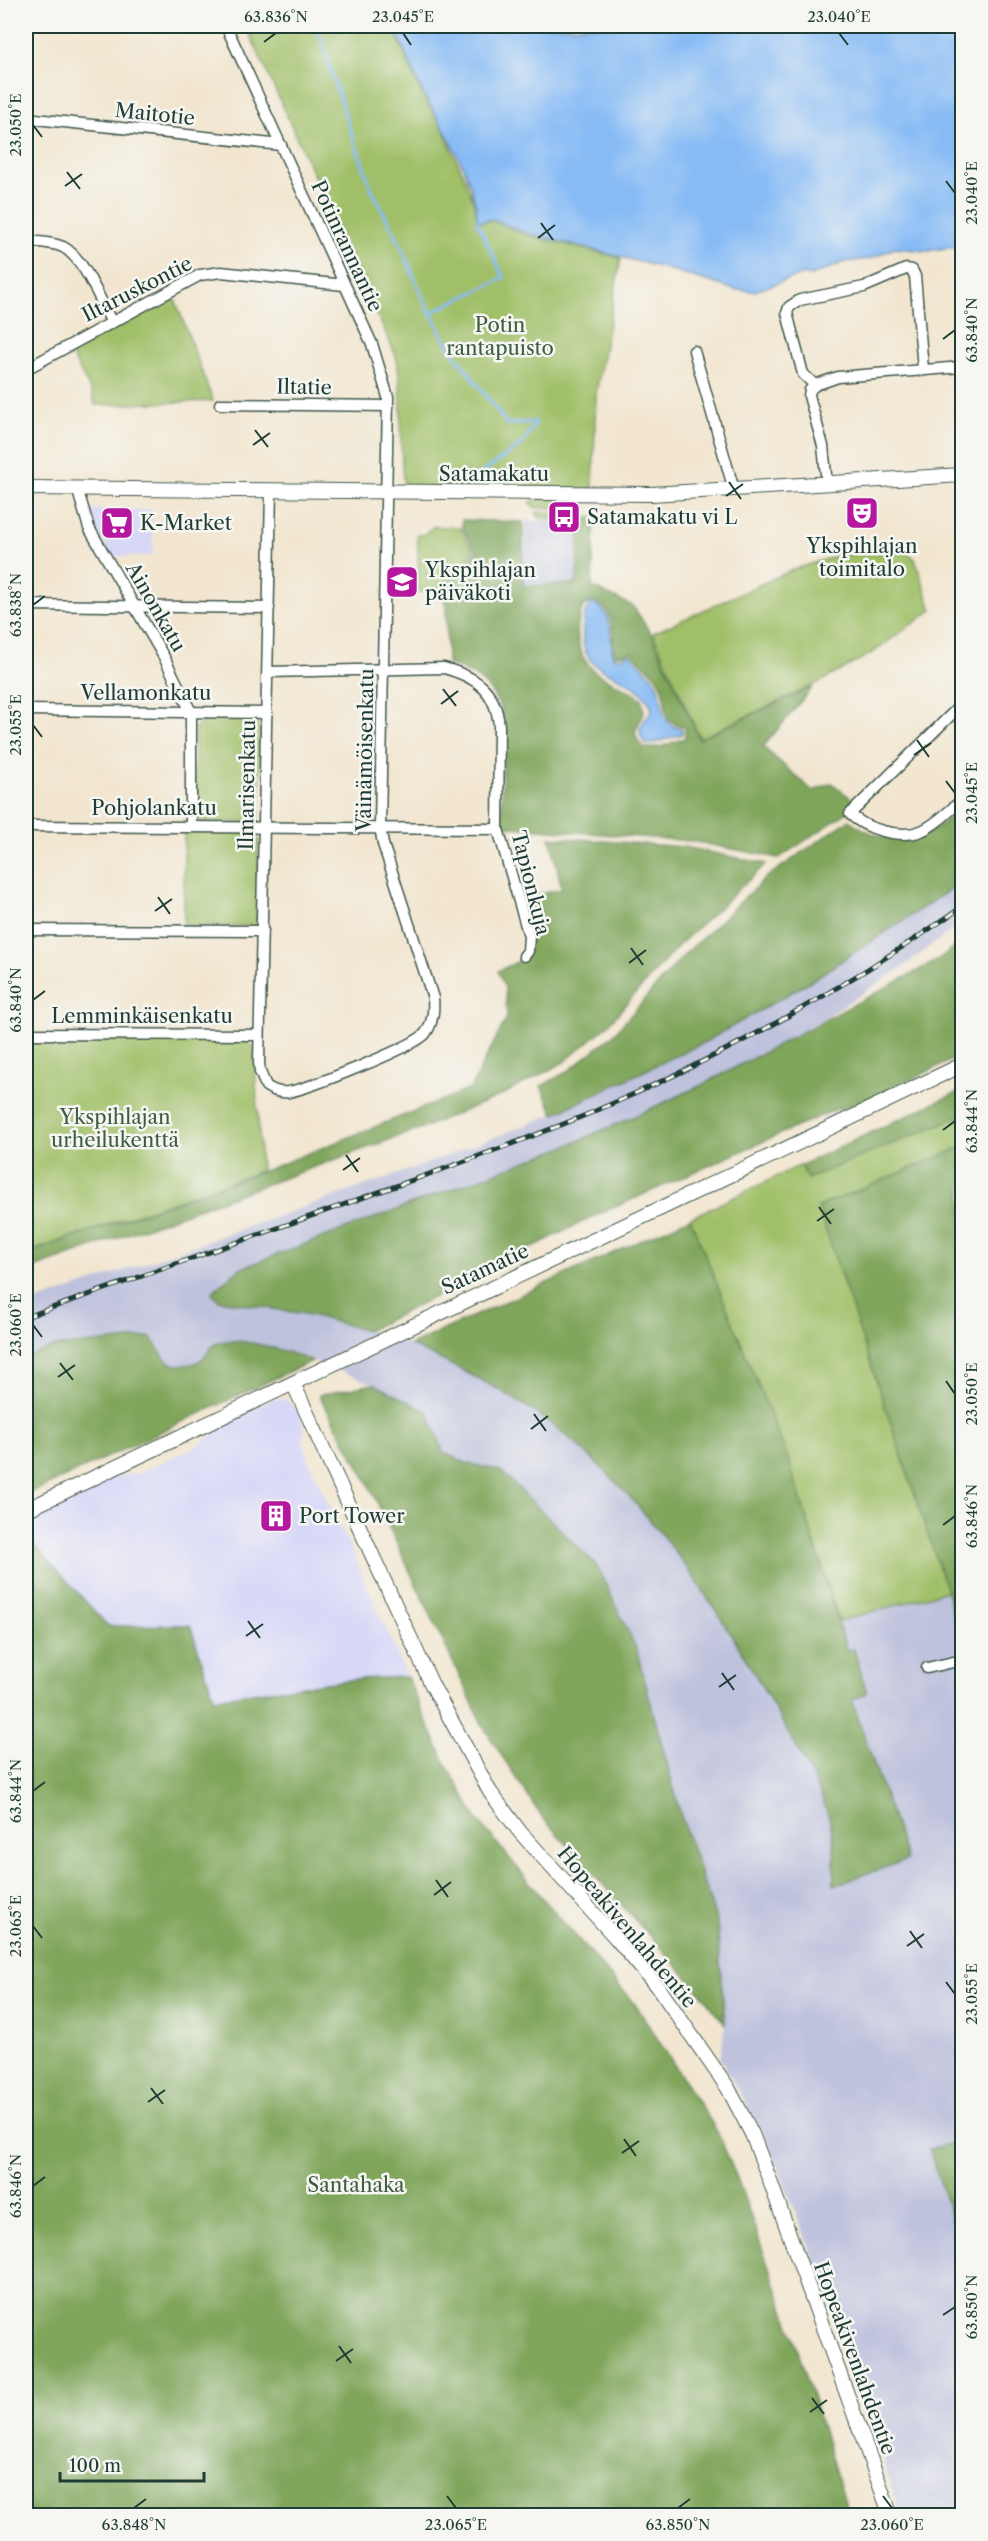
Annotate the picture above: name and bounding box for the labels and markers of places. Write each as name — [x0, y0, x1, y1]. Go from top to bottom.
theatre icon: Ykspihlajan toimitalo — [844, 495, 880, 531]
bus stop icon: Satamakatu vi L — [546, 499, 582, 535]
supermarket icon: K-Market — [99, 505, 135, 541]
place label: Satamakatu vi L — [587, 505, 737, 529]
place label: K-Market — [140, 511, 232, 535]
place label: Ykspihlajan toimitalo — [805, 534, 918, 581]
place label: Ykspihlajan päiväkoti — [424, 558, 536, 605]
school or university icon: Ykspihlajan päiväkoti — [384, 564, 420, 600]
building icon: Port Tower — [258, 1498, 294, 1534]
place label: Port Tower — [299, 1504, 405, 1528]

